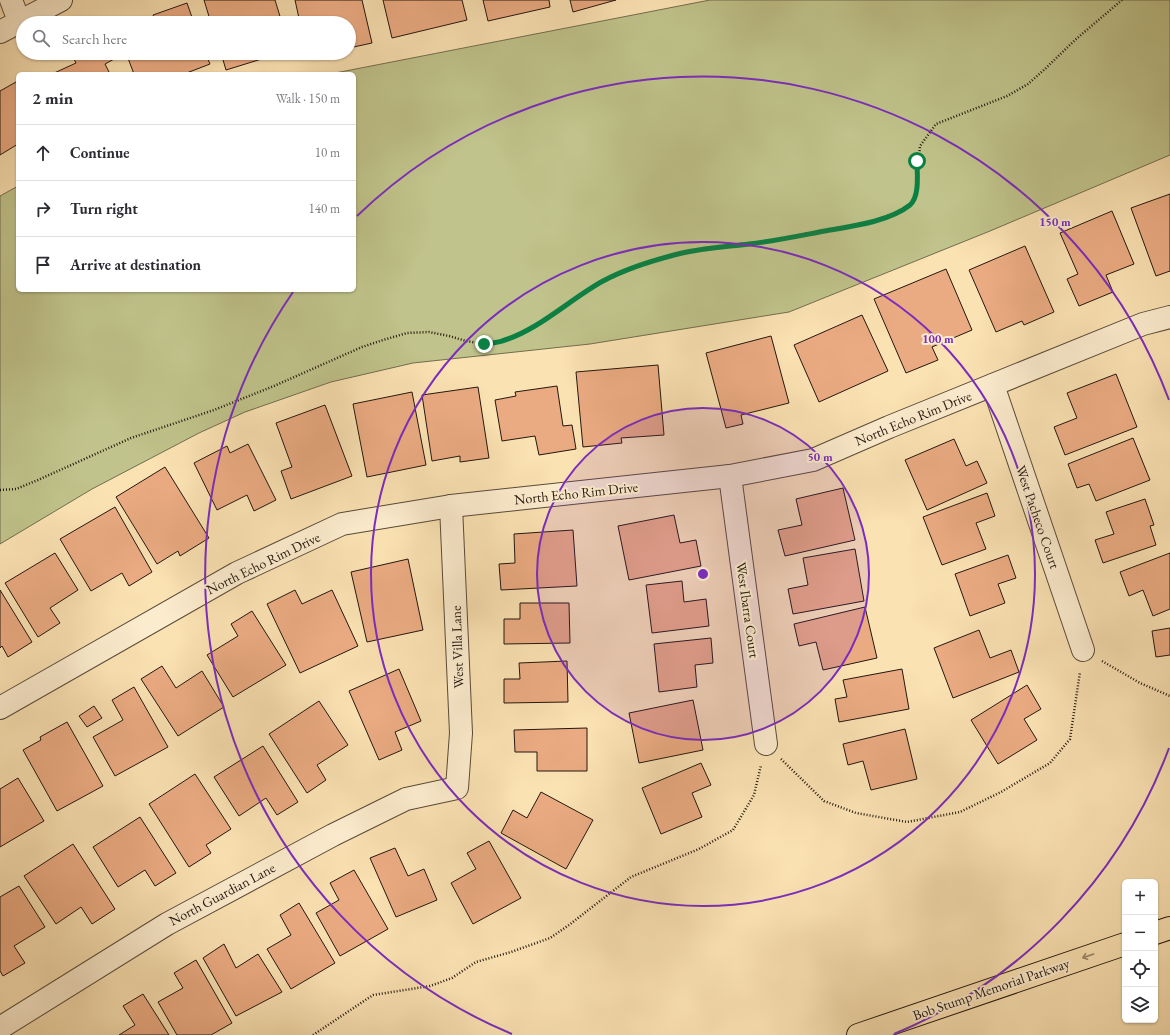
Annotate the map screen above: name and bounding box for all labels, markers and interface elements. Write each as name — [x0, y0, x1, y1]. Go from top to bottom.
search box — [16, 16, 356, 60]
icon: search — [30, 27, 52, 49]
text: Search here — [62, 29, 127, 48]
text: 2 min — [32, 87, 73, 109]
text: Walk · 150 m — [276, 90, 340, 107]
icon: ahead — [32, 142, 54, 164]
text: Continue — [70, 143, 130, 162]
text: 10 m — [315, 144, 340, 161]
route start — [908, 152, 926, 170]
icon: right — [32, 198, 54, 220]
text: Turn right — [70, 199, 138, 218]
text: 140 m — [309, 200, 340, 217]
text: 150 m — [1039, 214, 1071, 230]
icon: arrive — [32, 254, 54, 276]
text: Arrive at destination — [70, 255, 201, 274]
text: 100 m — [922, 331, 954, 347]
route end — [475, 335, 493, 353]
street label: North Echo Rim Drive — [852, 386, 974, 450]
text: 50 m — [807, 449, 833, 465]
street label: West Pacheco Court — [1012, 463, 1064, 572]
street label: North Echo Rim Drive — [513, 477, 639, 508]
street label: North Echo Rim Drive — [203, 527, 323, 598]
street label: West Ibarra Court — [732, 561, 764, 660]
centre of rings — [696, 567, 710, 581]
street label: West Villa Lane — [447, 605, 467, 689]
street label: North Guardian Lane — [166, 858, 279, 930]
map controls — [1122, 879, 1158, 1023]
button: + — [1122, 879, 1158, 915]
button: − — [1122, 915, 1158, 951]
button: locate — [1122, 951, 1158, 987]
street label: Bob Stump Memorial Parkway — [910, 953, 1073, 1024]
one-way arrow — [1082, 953, 1095, 960]
button: layers — [1122, 987, 1158, 1023]

